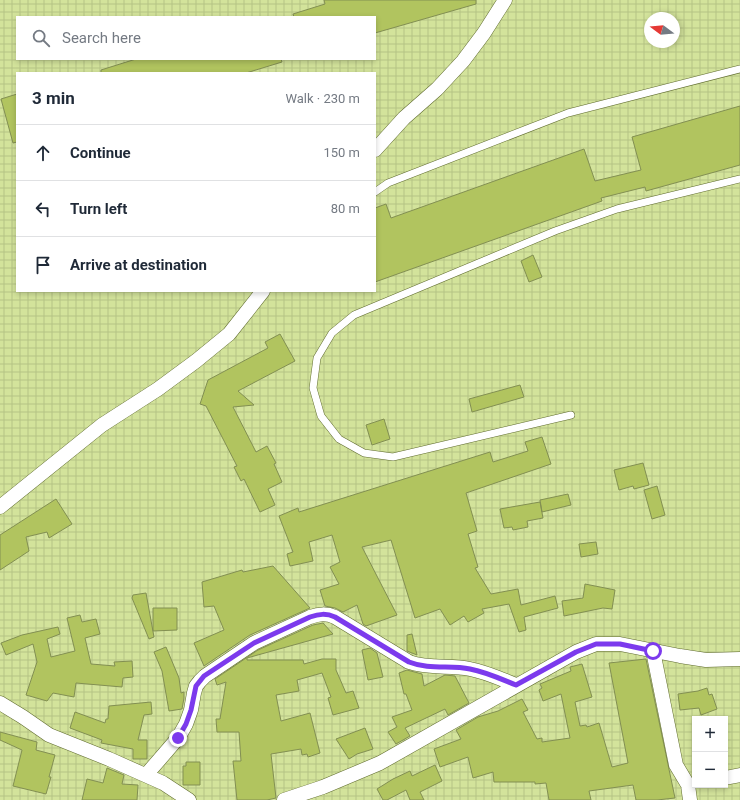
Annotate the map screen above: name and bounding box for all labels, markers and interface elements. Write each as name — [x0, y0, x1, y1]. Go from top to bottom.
north arrow — [644, 12, 680, 48]
search box — [16, 16, 376, 60]
icon: search — [30, 27, 52, 49]
text: Search here — [62, 29, 141, 47]
text: 3 min — [32, 88, 75, 108]
text: Walk · 230 m — [285, 91, 360, 106]
icon: ahead — [32, 142, 54, 164]
text: Continue — [70, 144, 131, 162]
text: 150 m — [323, 145, 360, 160]
icon: left — [32, 198, 54, 220]
text: Turn left — [70, 200, 127, 218]
text: 80 m — [331, 201, 360, 216]
icon: arrive — [32, 254, 54, 276]
text: Arrive at destination — [70, 256, 207, 274]
route start — [644, 642, 662, 660]
map controls — [692, 716, 728, 788]
button: + — [692, 716, 728, 752]
route end — [169, 729, 187, 747]
button: − — [692, 752, 728, 788]

